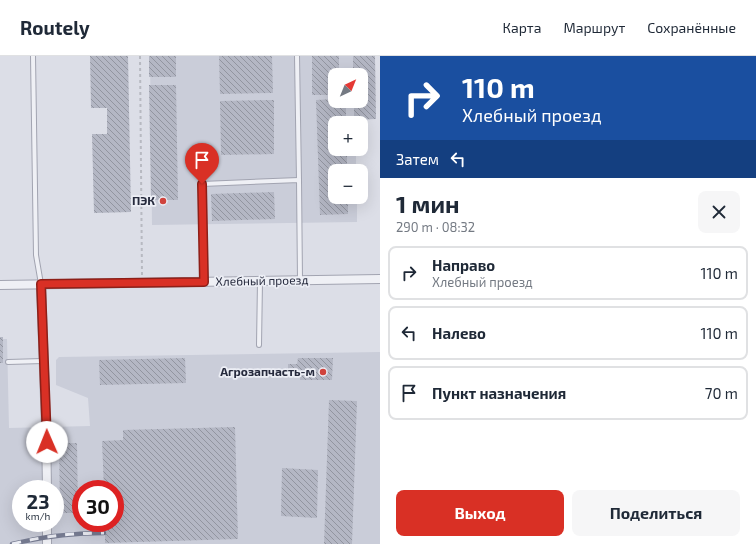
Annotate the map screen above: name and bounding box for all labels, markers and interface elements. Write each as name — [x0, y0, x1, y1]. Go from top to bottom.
text: Routely — [20, 16, 90, 39]
text: Карта — [503, 19, 541, 36]
text: Маршрут — [563, 19, 625, 36]
text: Сохранённые — [647, 19, 736, 36]
north arrow — [328, 68, 368, 108]
map controls — [328, 68, 368, 204]
text: 110 m — [462, 70, 535, 104]
icon: right — [396, 72, 448, 124]
text: Хлебный проезд — [462, 104, 601, 126]
button: + — [328, 116, 368, 156]
pin — [185, 143, 219, 184]
icon: left — [447, 148, 469, 170]
icon: arrive — [191, 149, 213, 171]
text: Затем — [396, 150, 439, 168]
button: − — [328, 164, 368, 204]
text: 1 мин — [396, 189, 460, 218]
button: close — [698, 191, 740, 233]
place label: ПЭК — [132, 193, 155, 207]
marker: ПЭК — [158, 196, 168, 206]
text: 290 m · 08:32 — [396, 219, 475, 235]
text: Направо — [432, 256, 495, 274]
icon: right — [398, 262, 420, 284]
text: 110 m — [701, 264, 738, 282]
street label: Хлебный проезд — [215, 272, 309, 288]
text: Хлебный проезд — [432, 274, 533, 290]
icon: left — [398, 322, 420, 344]
text: Налево — [432, 324, 486, 342]
text: 110 m — [701, 324, 738, 342]
place label: Агрозапчасть-м — [220, 364, 315, 378]
marker: Агрозапчасть-м — [318, 367, 328, 377]
icon: arrive — [398, 382, 420, 404]
text: Пункт назначения — [432, 384, 566, 402]
text: 70 m — [705, 384, 738, 402]
position arrow — [26, 421, 68, 463]
speed limit sign: 30 — [72, 480, 124, 532]
text: 23 — [27, 489, 49, 513]
button: Выход — [396, 490, 564, 536]
button: Поделиться — [572, 490, 740, 536]
text: km/h — [26, 510, 50, 522]

